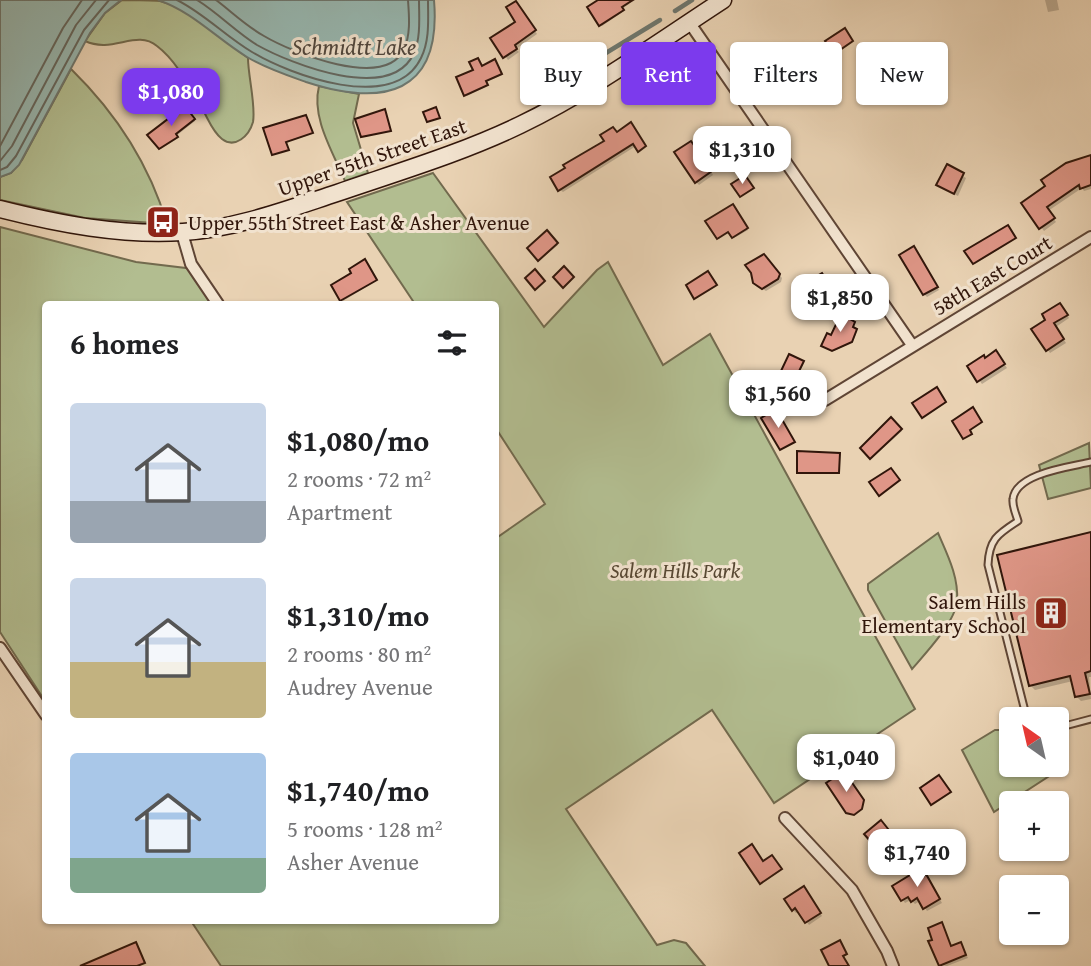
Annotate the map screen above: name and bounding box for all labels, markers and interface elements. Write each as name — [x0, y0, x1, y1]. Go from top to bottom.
water label: Schmidtt Lake — [292, 30, 416, 63]
chip: Buy — [520, 42, 607, 105]
chip: Rent — [621, 42, 716, 105]
chip: Filters — [730, 42, 842, 105]
chip: New — [856, 42, 948, 105]
pin: $1,080 — [114, 68, 228, 128]
text: $1,080 — [138, 74, 204, 107]
street label: Upper 55th Street East — [273, 110, 471, 204]
pin: $1,310 — [685, 127, 799, 186]
text: $1,310 — [709, 132, 775, 165]
bus stop icon: Upper 55th Street East & Asher Avenue — [144, 203, 182, 241]
place label: Upper 55th Street East & Asher Avenue — [188, 207, 530, 238]
street label: 58th East Court — [926, 227, 1058, 323]
pin: $1,850 — [783, 274, 897, 334]
text: $1,850 — [807, 280, 873, 313]
text: 6 homes — [70, 321, 179, 365]
icon: filters — [433, 324, 471, 362]
pin: $1,560 — [721, 370, 835, 430]
text: $1,560 — [745, 376, 811, 409]
text: $1,080/mo — [287, 418, 429, 462]
icon: home — [126, 431, 210, 515]
text: 2 rooms · 72 m² — [287, 462, 431, 495]
text: Apartment — [287, 495, 392, 528]
park label: Salem Hills Park — [610, 555, 740, 586]
place label: Salem Hills Elementary School — [861, 586, 1026, 641]
text: $1,310/mo — [287, 593, 429, 637]
building icon: Salem Hills Elementary School — [1032, 594, 1070, 632]
icon: home — [126, 606, 210, 690]
text: 2 rooms · 80 m² — [287, 637, 431, 670]
text: Audrey Avenue — [287, 670, 433, 703]
north arrow — [999, 707, 1069, 777]
map controls — [999, 707, 1069, 945]
pin: $1,040 — [789, 734, 903, 794]
text: $1,040 — [813, 740, 879, 773]
text: $1,740/mo — [287, 768, 429, 812]
icon: home — [126, 781, 210, 865]
button: + — [999, 791, 1069, 861]
text: 5 rooms · 128 m² — [287, 812, 442, 845]
pin: $1,740 — [860, 830, 974, 889]
text: $1,740 — [884, 835, 950, 868]
text: Asher Avenue — [287, 845, 419, 878]
button: − — [999, 875, 1069, 945]

